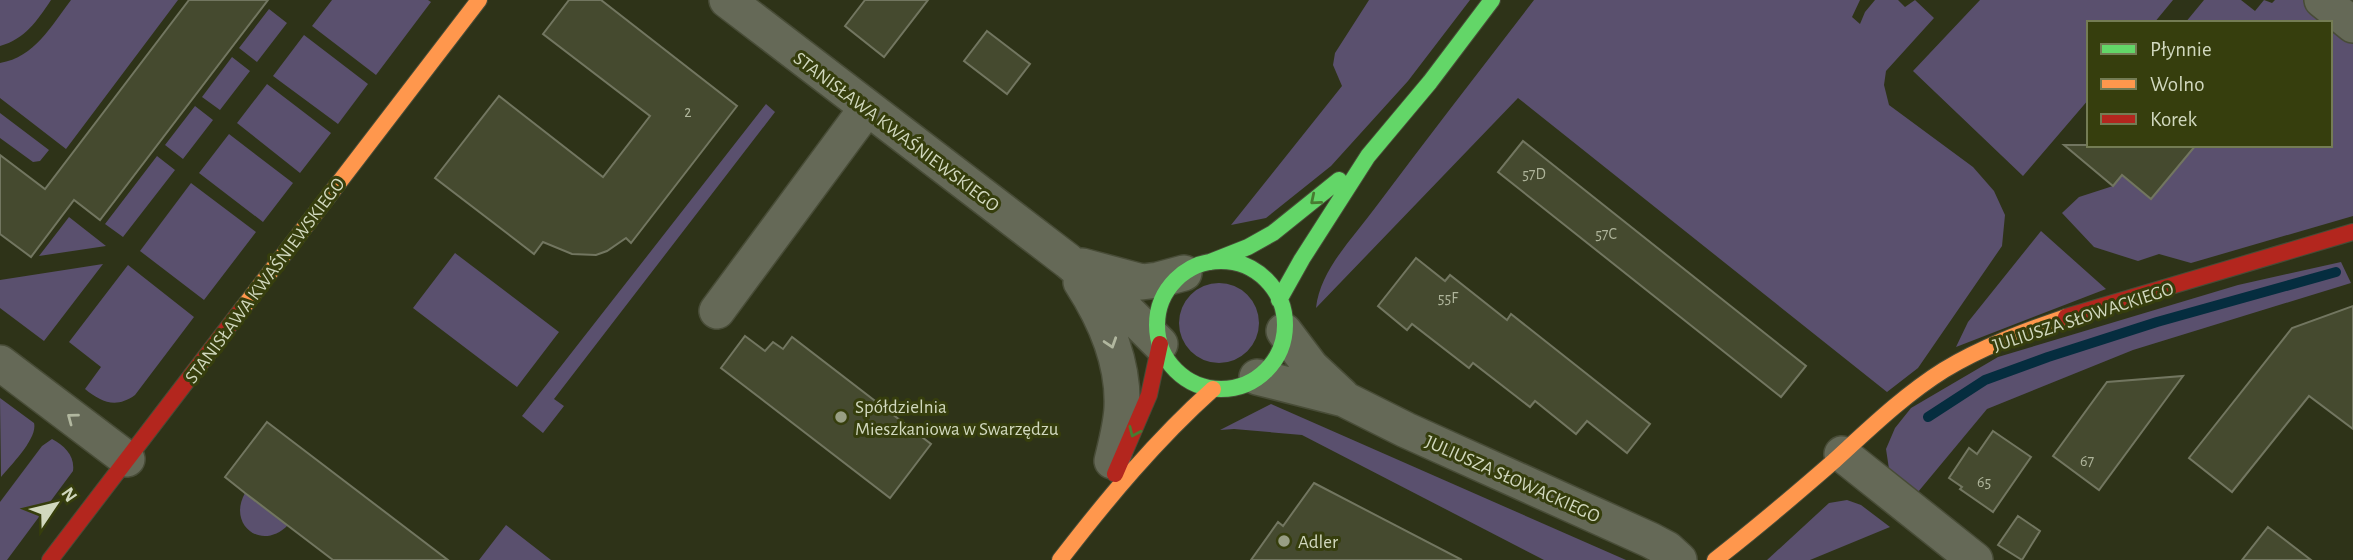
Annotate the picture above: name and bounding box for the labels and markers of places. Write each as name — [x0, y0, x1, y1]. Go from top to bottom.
place label: Spółdzielnia Mieszkaniowa w Swarzędzu — [855, 398, 1059, 439]
marker: Spółdzielnia Mieszkaniowa w Swarzędzu — [833, 409, 849, 425]
marker: Adler — [1276, 533, 1292, 549]
place label: Adler — [1298, 533, 1338, 552]

